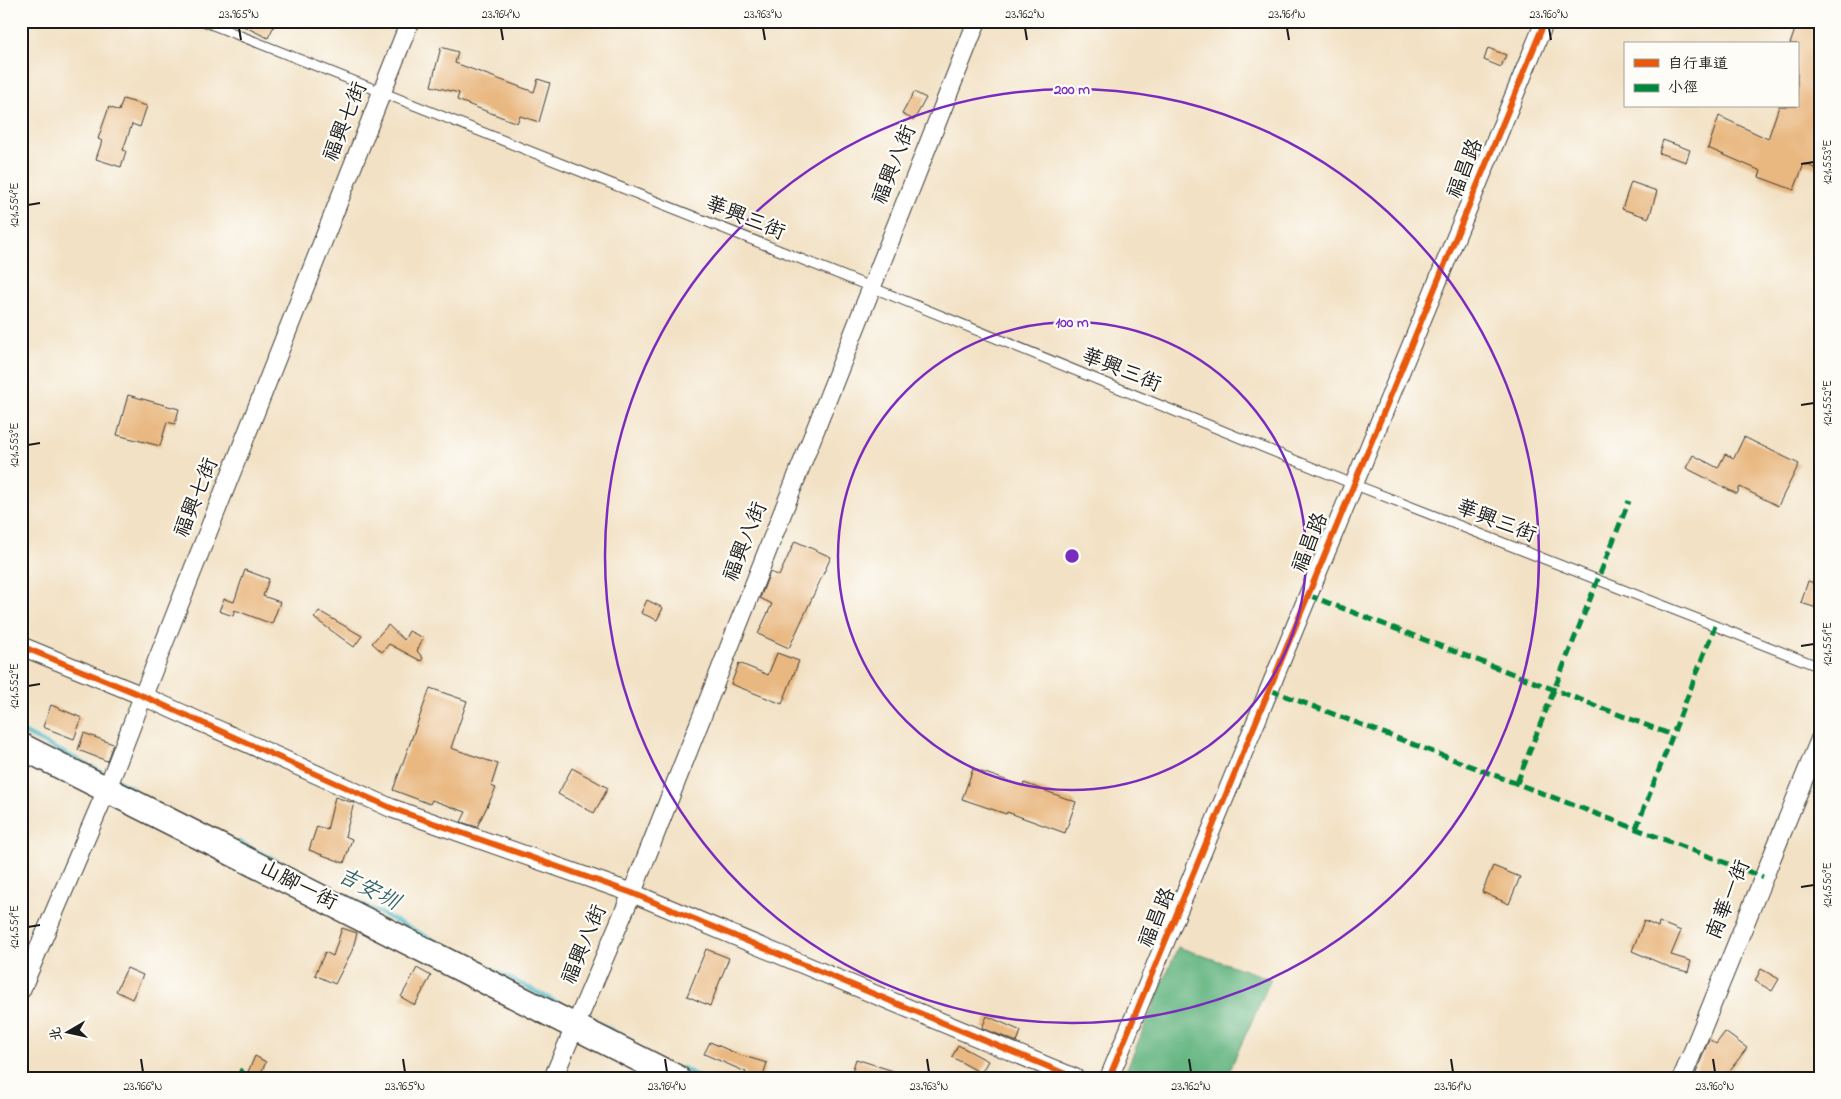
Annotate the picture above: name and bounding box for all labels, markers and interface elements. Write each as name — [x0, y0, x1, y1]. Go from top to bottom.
text: 23.965°N — [219, 6, 259, 24]
text: 23.964°N — [482, 6, 520, 24]
text: 23.963°N — [744, 6, 782, 24]
text: 23.962°N — [1005, 6, 1045, 24]
text: 23.961°N — [1268, 6, 1306, 24]
text: 23.960°N — [1530, 6, 1568, 24]
legend — [1624, 42, 1798, 108]
text: 自行車道 — [1668, 53, 1728, 75]
street label: 福興七街 — [316, 77, 376, 167]
text: 小徑 — [1668, 77, 1698, 99]
text: 200 m — [1053, 79, 1090, 101]
street label: 福興八街 — [865, 120, 925, 210]
street label: 福昌路 — [1440, 134, 1492, 204]
text: 121.553°E — [1819, 139, 1837, 185]
text: 121.554°E — [6, 182, 24, 228]
street label: 華興三街 — [700, 189, 790, 249]
text: 100 m — [1055, 312, 1089, 334]
street label: 華興三街 — [1076, 341, 1166, 401]
text: 121.552°E — [1819, 380, 1837, 426]
text: 121.553°E — [6, 422, 24, 468]
street label: 福興七街 — [167, 453, 227, 543]
street label: 華興三街 — [1451, 493, 1541, 551]
street label: 福興八街 — [716, 497, 776, 587]
street label: 福昌路 — [1285, 508, 1337, 578]
centre of rings — [1063, 547, 1081, 565]
text: 121.551°E — [1819, 622, 1837, 666]
text: 121.552°E — [6, 663, 24, 709]
street label: 山腳一街 — [254, 854, 342, 918]
street label: 南華一街 — [1699, 855, 1759, 945]
water label: 吉安圳 — [331, 861, 406, 920]
text: 121.550°E — [1819, 862, 1837, 908]
street label: 福昌路 — [1132, 883, 1184, 953]
street label: 福興八街 — [555, 900, 615, 990]
text: 121.551°E — [6, 905, 24, 949]
north arrow — [42, 1006, 92, 1056]
text: 北 — [45, 1025, 68, 1042]
text: 23.966°N — [124, 1078, 162, 1096]
text: 23.965°N — [385, 1078, 425, 1096]
text: 23.964°N — [648, 1078, 686, 1096]
text: 23.963°N — [910, 1078, 948, 1096]
text: 23.962°N — [1171, 1078, 1211, 1096]
text: 23.961°N — [1434, 1078, 1472, 1096]
text: 23.960°N — [1696, 1078, 1734, 1096]

